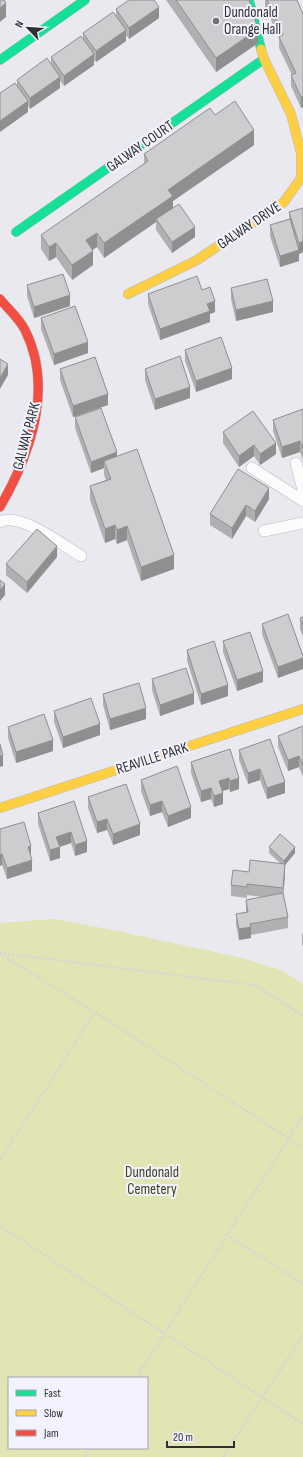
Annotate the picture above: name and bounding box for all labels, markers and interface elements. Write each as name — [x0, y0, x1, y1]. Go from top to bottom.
place label: Dundonald Orange Hall — [224, 3, 281, 39]
north arrow — [8, 8, 48, 48]
marker: Dundonald Orange Hall — [211, 16, 221, 26]
text: N — [12, 18, 27, 29]
street label: GALWAY COURT — [103, 116, 178, 176]
street label: GALWAY DRIVE — [214, 197, 285, 254]
street label: GALWAY PARK — [8, 400, 45, 472]
street label: REAVILLE PARK — [114, 738, 191, 779]
park label: Dundonald Cemetery — [125, 1163, 179, 1199]
legend — [8, 1377, 148, 1449]
text: Fast — [44, 1386, 61, 1401]
text: Slow — [44, 1406, 63, 1421]
scale bar — [167, 1423, 234, 1449]
text: Jam — [43, 1426, 59, 1441]
text: 20 m — [173, 1430, 193, 1445]

